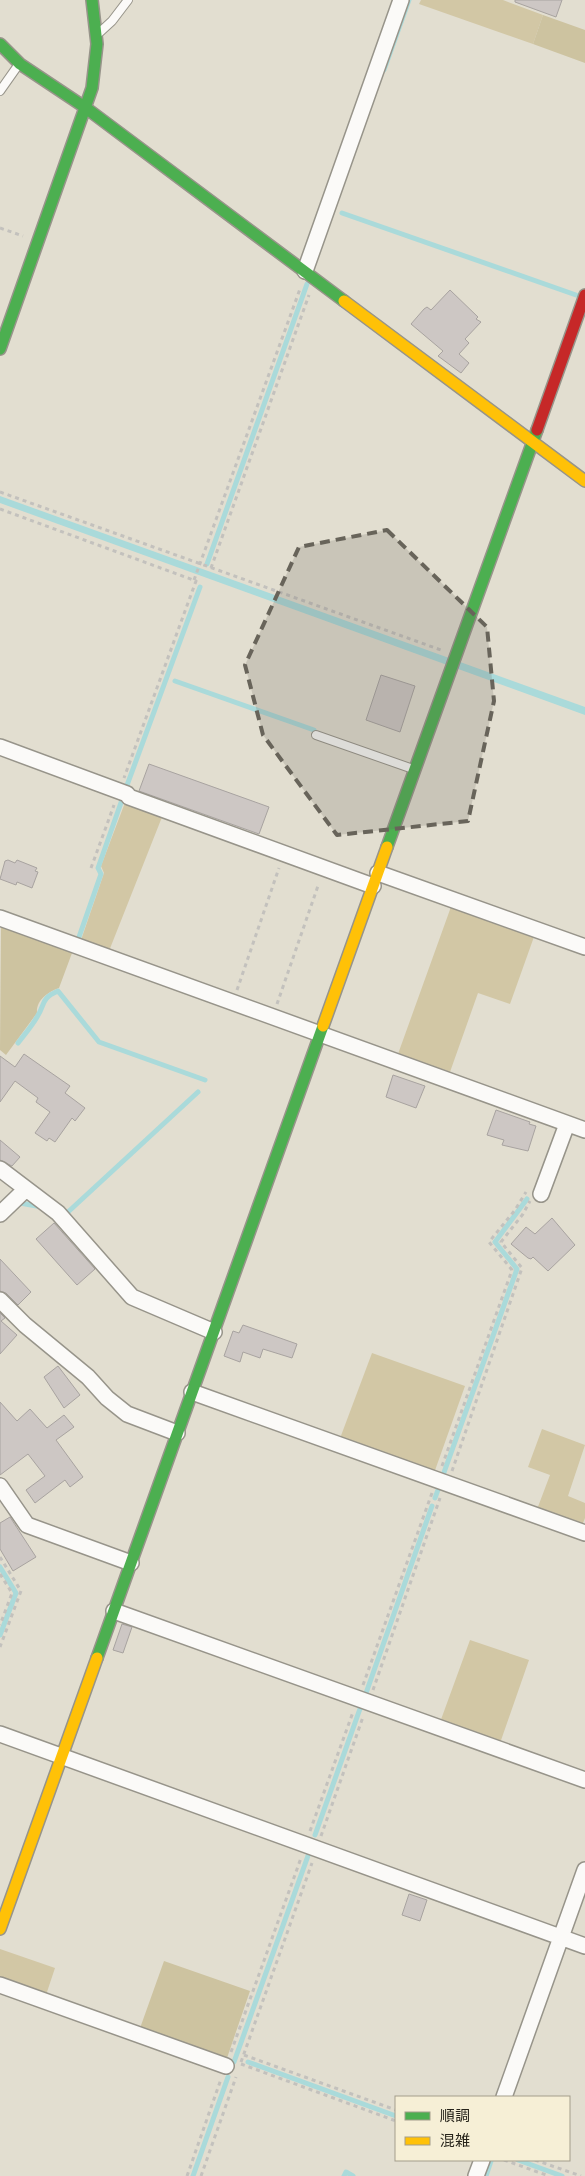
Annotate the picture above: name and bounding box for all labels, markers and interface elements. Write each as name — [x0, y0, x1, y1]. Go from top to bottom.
legend — [395, 2096, 570, 2161]
text: 順調 — [440, 2107, 470, 2126]
text: 混雑 — [440, 2132, 470, 2151]

